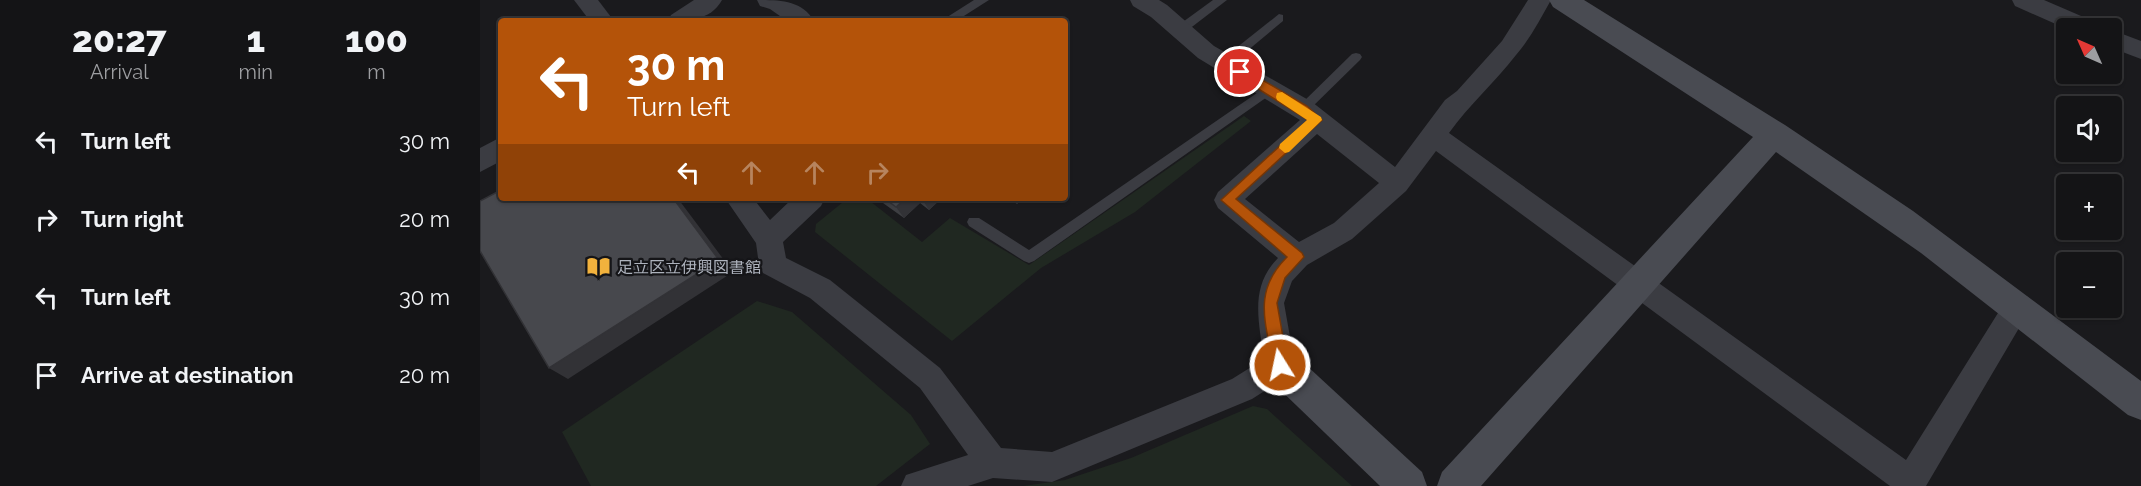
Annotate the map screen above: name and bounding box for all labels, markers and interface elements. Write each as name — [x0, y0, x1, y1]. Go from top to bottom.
text: 20:27 — [72, 18, 167, 60]
text: 1 — [246, 18, 265, 60]
text: 100 — [345, 18, 408, 60]
north arrow — [2056, 18, 2122, 84]
map controls — [2056, 18, 2122, 318]
text: 30 m — [627, 41, 725, 90]
icon: left — [528, 42, 606, 120]
pin — [1214, 46, 1265, 97]
icon: arrive — [1223, 55, 1256, 88]
text: Arrival — [90, 60, 149, 84]
text: min — [239, 60, 273, 84]
text: m — [367, 60, 386, 84]
text: Turn left — [627, 91, 730, 122]
button: sound — [2056, 96, 2122, 162]
icon: left — [30, 125, 63, 158]
text: Turn left — [81, 128, 171, 154]
text: 30 m — [399, 128, 450, 154]
icon: left — [672, 156, 705, 189]
icon: ahead — [735, 156, 768, 189]
icon: ahead — [798, 156, 831, 189]
icon: right — [861, 156, 894, 189]
button: + — [2056, 174, 2122, 240]
icon: right — [30, 203, 63, 236]
text: Turn right — [81, 206, 184, 232]
text: 20 m — [399, 206, 450, 232]
button: − — [2056, 252, 2122, 318]
library icon: 足立区立伊興図書館 — [586, 254, 612, 280]
place label: 足立区立伊興図書館 — [617, 258, 761, 277]
icon: left — [30, 281, 63, 314]
text: Turn left — [81, 284, 171, 310]
text: 30 m — [399, 284, 450, 310]
position arrow — [1248, 333, 1312, 397]
icon: arrive — [30, 359, 63, 392]
text: Arrive at destination — [81, 362, 294, 388]
text: 20 m — [399, 362, 450, 388]

